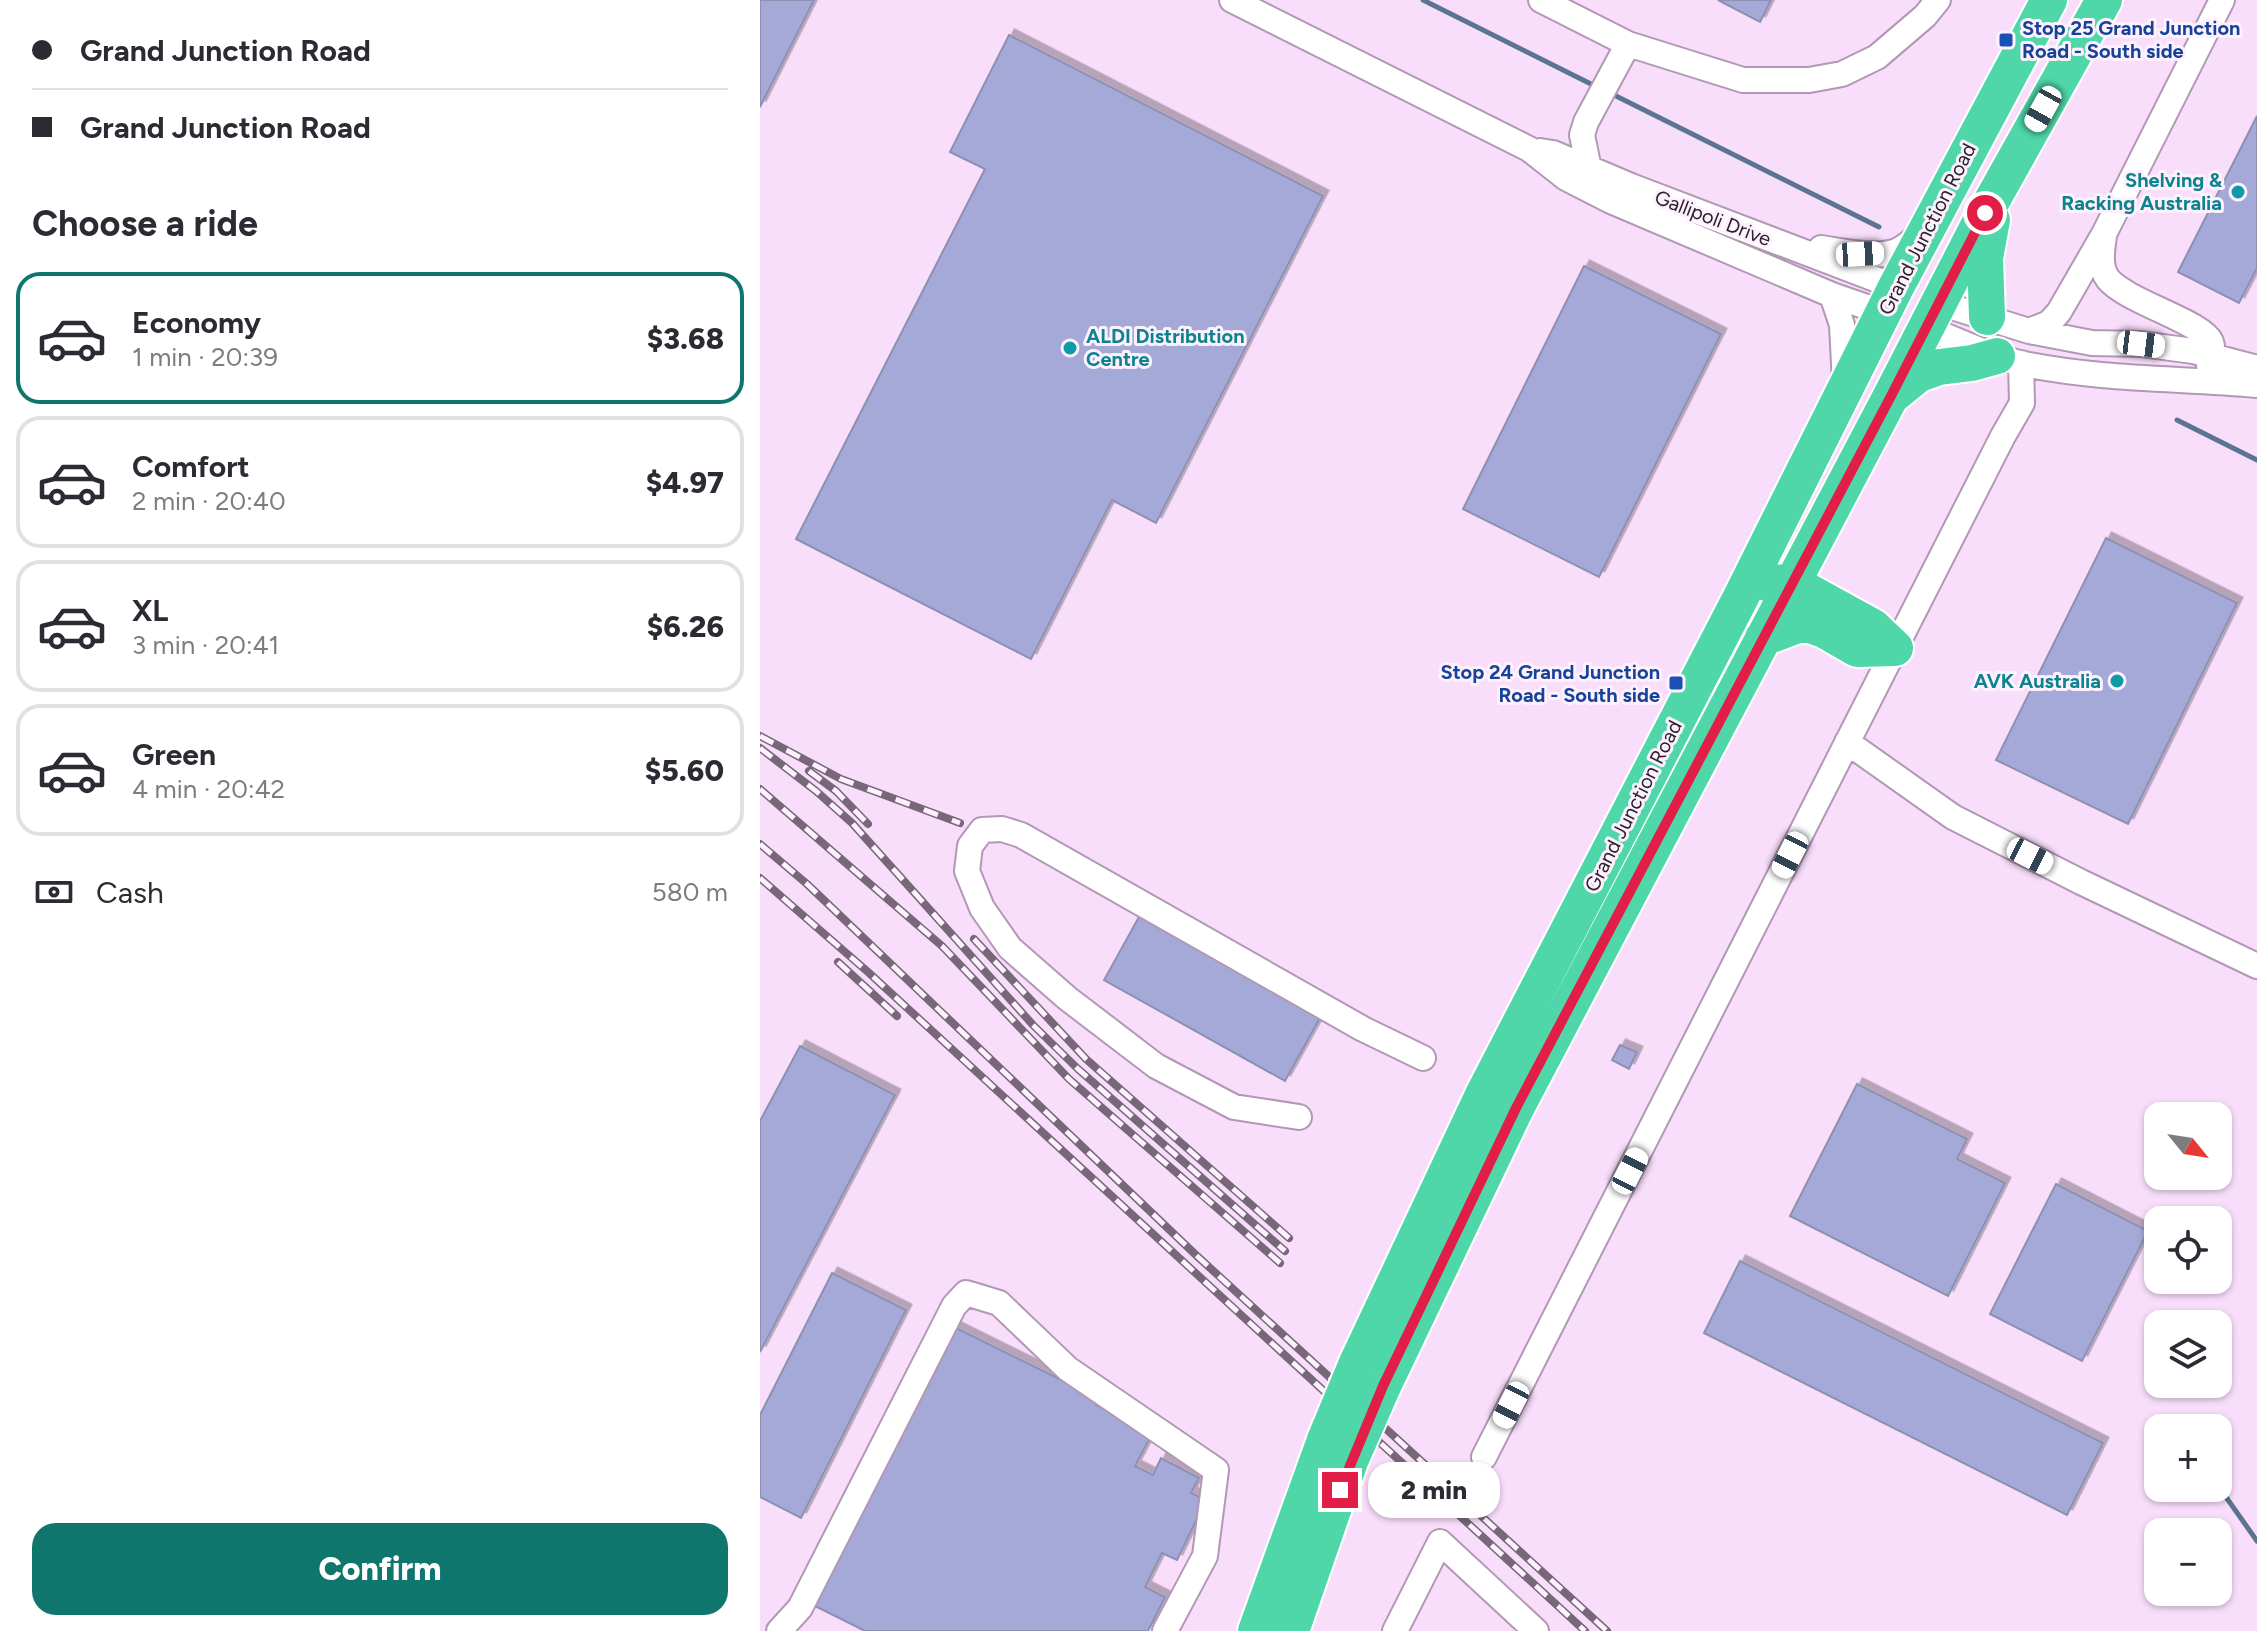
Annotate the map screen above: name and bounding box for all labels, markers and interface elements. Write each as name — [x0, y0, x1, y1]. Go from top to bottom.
place label: Stop 25 Grand Junction Road - South side — [2022, 16, 2240, 63]
marker: Stop 25 Grand Junction Road - South side — [1997, 31, 2015, 49]
text: Grand Junction Road — [80, 32, 371, 69]
car — [2021, 82, 2065, 136]
text: Grand Junction Road — [80, 109, 371, 146]
street label: Grand Junction Road — [1873, 139, 1981, 319]
place label: Shelving & Racking Australia — [2061, 168, 2223, 215]
marker: Shelving & Racking Australia — [2229, 183, 2247, 201]
street label: Gallipoli Drive — [1652, 185, 1775, 251]
route start — [1967, 195, 2003, 231]
text: Choose a ride — [32, 202, 258, 245]
car — [1835, 241, 1885, 267]
icon: car — [36, 302, 108, 374]
text: Economy — [132, 304, 261, 341]
text: $3.68 — [647, 320, 724, 357]
place label: ALDI Distribution Centre — [1086, 324, 1245, 371]
car — [2116, 329, 2166, 359]
marker: ALDI Distribution Centre — [1061, 339, 1079, 357]
text: 1 min · 20:39 — [132, 341, 278, 373]
icon: car — [36, 446, 108, 518]
text: Comfort — [132, 448, 250, 485]
text: $4.97 — [646, 464, 724, 501]
text: 2 min · 20:40 — [132, 485, 286, 517]
icon: car — [36, 590, 108, 662]
text: XL — [132, 592, 168, 629]
text: $6.26 — [647, 608, 724, 645]
text: 3 min · 20:41 — [132, 629, 279, 661]
place label: Stop 24 Grand Junction Road - South side — [1441, 660, 1660, 707]
place label: AVK Australia — [1974, 669, 2101, 693]
marker: AVK Australia — [2108, 672, 2126, 690]
marker: Stop 24 Grand Junction Road - South side — [1667, 674, 1685, 692]
street label: Grand Junction Road — [1579, 716, 1687, 896]
icon: car — [36, 734, 108, 806]
text: Green — [132, 736, 216, 773]
text: $5.60 — [645, 752, 724, 789]
text: 4 min · 20:42 — [132, 773, 285, 805]
car — [1768, 828, 1812, 882]
car — [2003, 834, 2057, 878]
icon: cash — [32, 870, 76, 914]
text: Cash — [96, 874, 164, 911]
text: 580 m — [652, 876, 728, 908]
north arrow — [2144, 1102, 2232, 1190]
map controls — [2144, 1102, 2232, 1606]
car — [1608, 1144, 1652, 1198]
button: locate — [2144, 1206, 2232, 1294]
button: layers — [2144, 1310, 2232, 1398]
car — [1489, 1378, 1533, 1432]
button: + — [2144, 1414, 2232, 1502]
callout: 2 min — [1368, 1462, 1500, 1518]
route end — [1322, 1472, 1358, 1508]
text: 2 min — [1401, 1474, 1467, 1506]
button: − — [2144, 1518, 2232, 1606]
button: Confirm — [32, 1523, 728, 1615]

